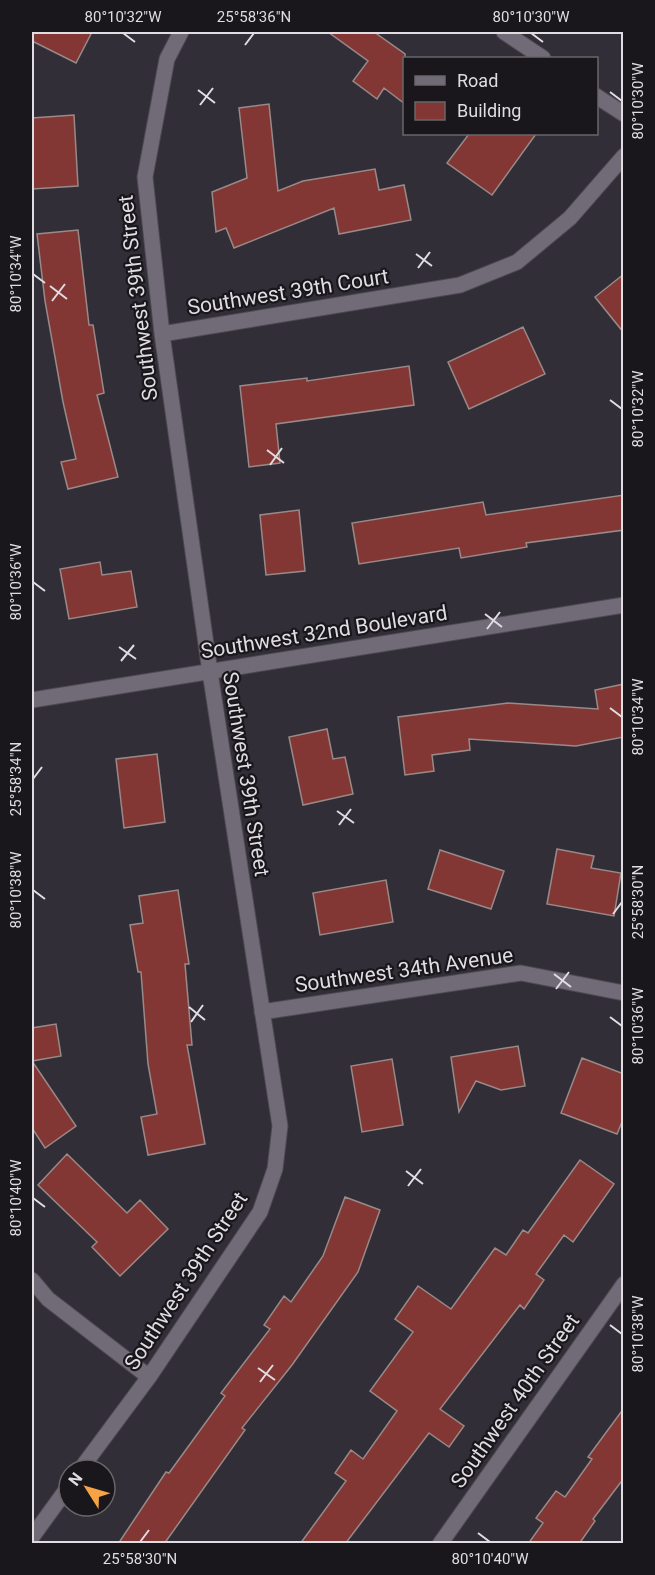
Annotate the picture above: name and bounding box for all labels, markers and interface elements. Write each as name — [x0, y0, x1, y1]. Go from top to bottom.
text: 80°10'32"W — [85, 8, 161, 26]
text: 25°58'36"N — [217, 8, 291, 26]
text: 80°10'30"W — [493, 8, 569, 26]
legend — [403, 57, 598, 135]
text: 80°10'30"W — [629, 63, 647, 139]
text: Road — [457, 70, 498, 91]
text: Building — [457, 100, 521, 121]
street label: Southwest 39th Street — [113, 194, 163, 402]
text: 80°10'34"W — [7, 236, 25, 312]
street label: Southwest 39th Court — [186, 264, 390, 320]
text: 80°10'32"W — [629, 371, 647, 447]
text: 80°10'36"W — [7, 544, 25, 620]
street label: Southwest 32nd Boulevard — [199, 601, 449, 663]
street label: Southwest 39th Street — [218, 670, 274, 878]
text: 80°10'34"W — [629, 679, 647, 755]
text: 25°58'34"N — [7, 742, 25, 816]
text: 80°10'38"W — [7, 852, 25, 928]
text: 25°58'30"N — [629, 865, 647, 939]
street label: Southwest 34th Avenue — [293, 943, 515, 997]
text: 80°10'36"W — [629, 988, 647, 1064]
text: 80°10'40"W — [7, 1160, 25, 1236]
street label: Southwest 39th Street — [120, 1188, 252, 1374]
text: 80°10'38"W — [629, 1296, 647, 1372]
street label: Southwest 40th Street — [446, 1309, 584, 1493]
north arrow — [57, 1458, 117, 1518]
text: N — [64, 1469, 86, 1490]
text: 25°58'30"N — [103, 1550, 177, 1568]
text: 80°10'40"W — [452, 1550, 528, 1568]

